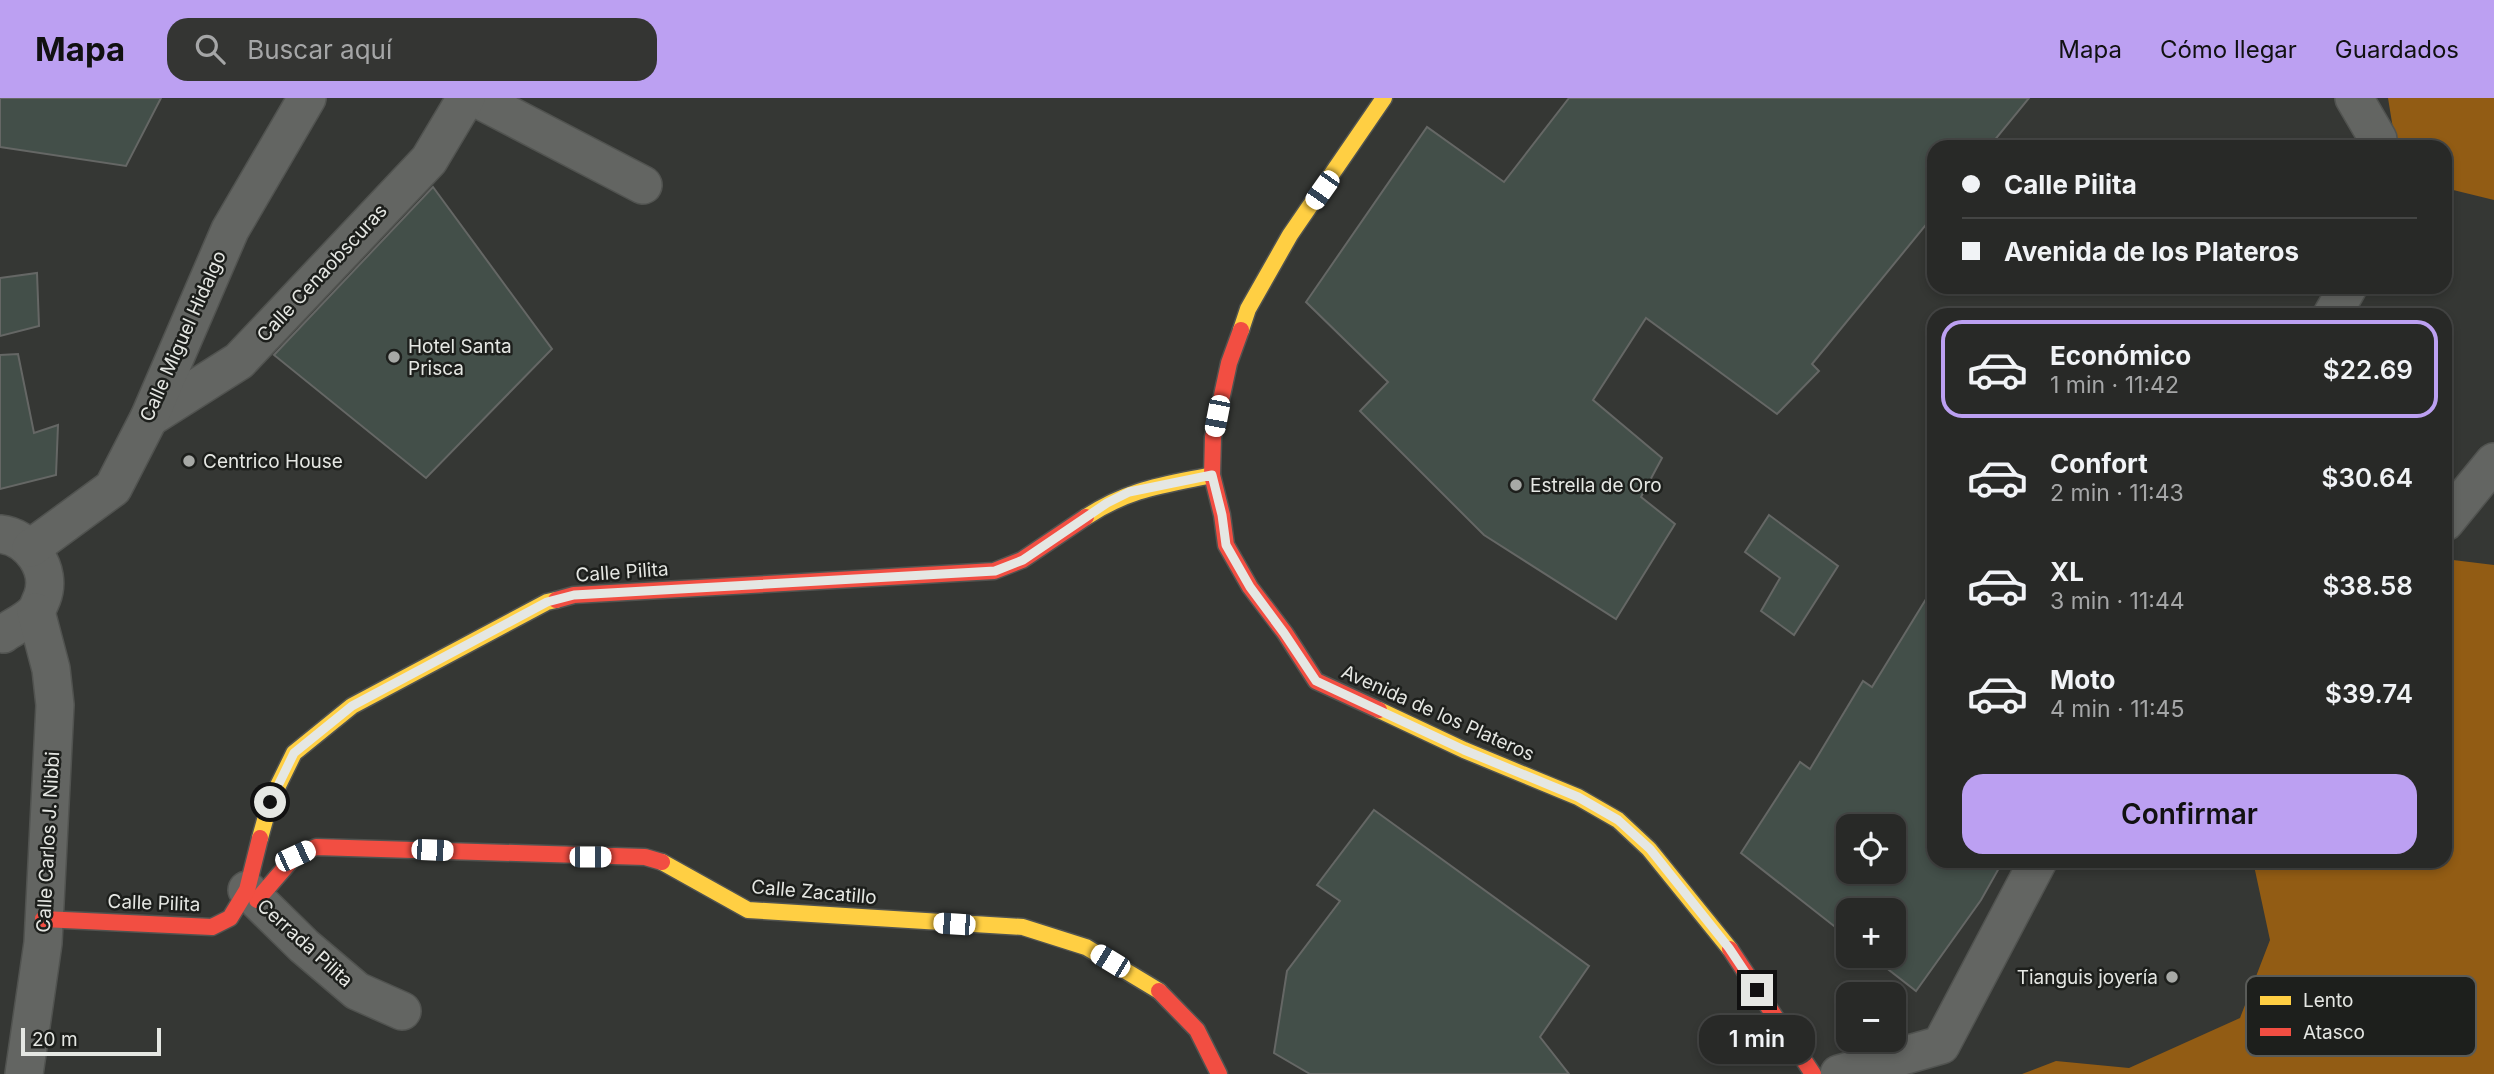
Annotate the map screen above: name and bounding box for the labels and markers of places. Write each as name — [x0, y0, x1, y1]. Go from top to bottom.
place label: Hotel Santa Prisca — [408, 335, 512, 380]
marker: Hotel Santa Prisca — [386, 349, 402, 365]
place label: Centrico House — [203, 450, 343, 473]
marker: Centrico House — [181, 453, 197, 469]
place label: Estrella de Oro — [1530, 474, 1662, 497]
marker: Estrella de Oro — [1508, 477, 1524, 493]
place label: Tianguis joyería — [2017, 966, 2158, 989]
marker: Tianguis joyería — [2164, 969, 2180, 985]

